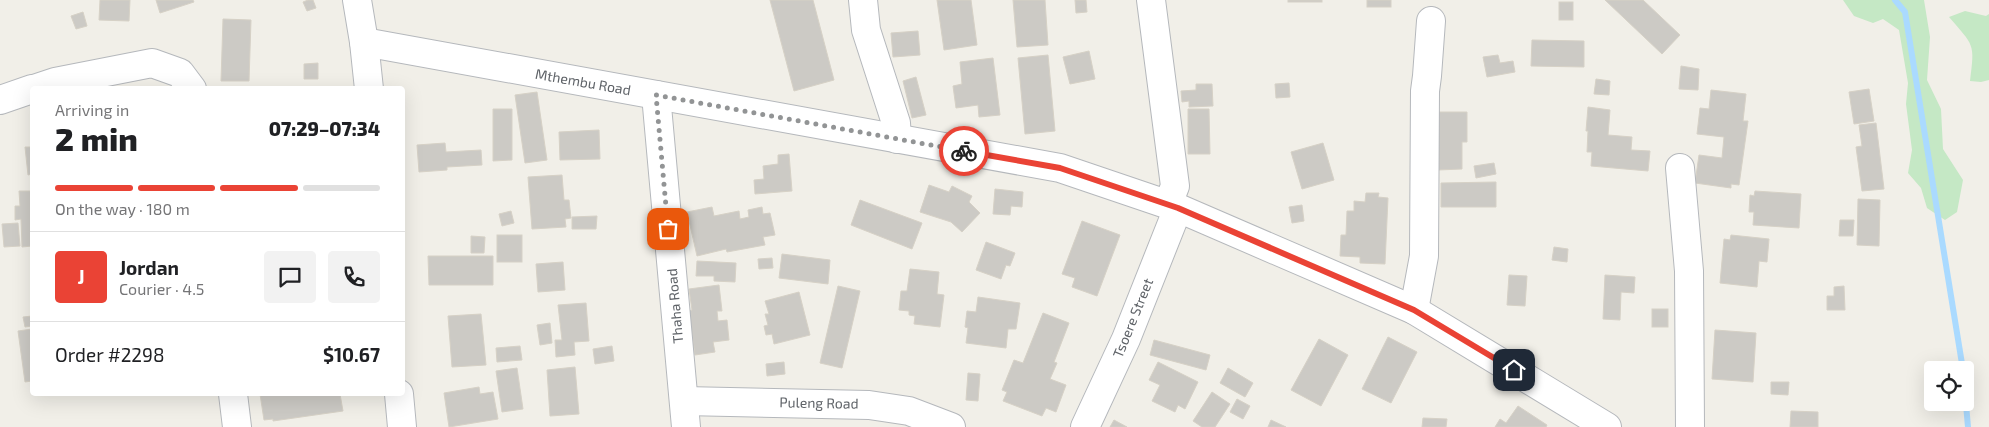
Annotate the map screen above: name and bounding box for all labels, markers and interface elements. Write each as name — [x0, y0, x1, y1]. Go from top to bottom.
street label: Mthembu Road — [534, 65, 632, 98]
text: Arriving in — [55, 100, 129, 119]
text: 07:29–07:34 — [269, 117, 380, 140]
text: 2 min — [55, 119, 138, 157]
courier — [939, 126, 989, 176]
icon: bike — [950, 137, 978, 165]
text: On the way · 180 m — [55, 199, 190, 218]
pin — [647, 208, 689, 250]
icon: bag — [654, 215, 682, 243]
button: chat — [264, 251, 316, 303]
button: phone — [328, 251, 380, 303]
text: Jordan — [119, 256, 179, 279]
text: J — [77, 265, 85, 288]
street label: Thaha Road — [663, 268, 686, 344]
street label: Tsoere Street — [1109, 276, 1156, 360]
text: Courier · 4.5 — [119, 279, 204, 298]
text: Order #2298 — [55, 343, 164, 366]
text: $10.67 — [323, 343, 380, 366]
pin — [1493, 349, 1535, 391]
icon: home — [1500, 356, 1528, 384]
map controls — [1924, 361, 1974, 411]
button: locate — [1924, 361, 1974, 411]
street label: Puleng Road — [779, 393, 859, 412]

